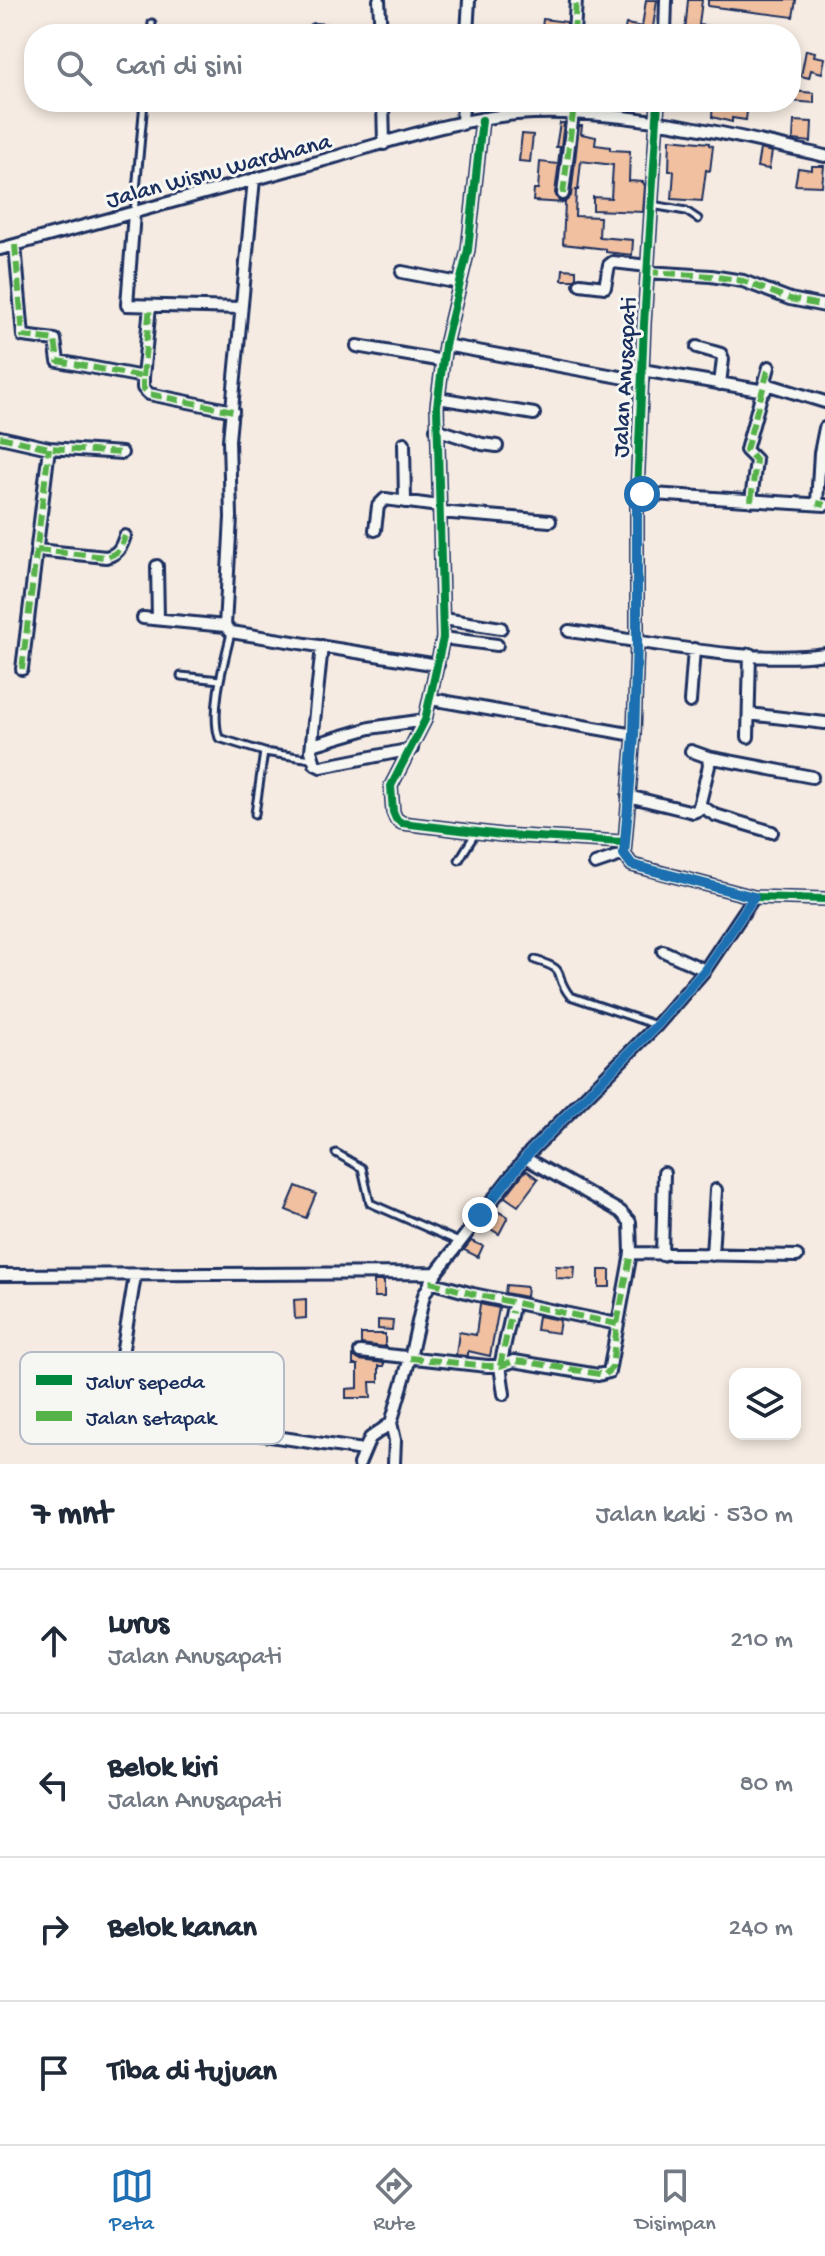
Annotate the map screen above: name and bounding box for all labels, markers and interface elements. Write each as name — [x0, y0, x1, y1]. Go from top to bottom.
search box — [24, 24, 801, 112]
icon: search — [52, 46, 96, 90]
text: Cari di sini — [116, 51, 243, 86]
street label: Jalan Wisnu Wardhana — [103, 128, 335, 216]
street label: Jalan Anusapati — [608, 296, 645, 458]
route start — [624, 476, 660, 512]
route end — [462, 1197, 498, 1233]
legend — [20, 1352, 284, 1444]
map controls — [729, 1368, 801, 1440]
button: layers — [729, 1368, 801, 1440]
text: Jalur sepeda — [86, 1371, 206, 1397]
text: Jalan setapak — [86, 1407, 218, 1433]
text: 7 mnt — [32, 1496, 112, 1536]
text: Jalan kaki · 530 m — [596, 1501, 793, 1532]
text: Lurus — [108, 1608, 169, 1643]
icon: ahead — [32, 1619, 76, 1663]
text: 210 m — [730, 1626, 793, 1657]
text: Jalan Anusapati — [108, 1643, 282, 1674]
text: Belok kiri — [108, 1752, 218, 1787]
icon: left — [32, 1763, 76, 1807]
text: 80 m — [739, 1770, 793, 1801]
text: Jalan Anusapati — [108, 1787, 282, 1818]
icon: right — [32, 1907, 76, 1951]
text: Belok kanan — [108, 1912, 257, 1947]
text: 240 m — [729, 1914, 793, 1945]
icon: arrive — [32, 2051, 76, 2095]
text: Tiba di tujuan — [108, 2056, 277, 2091]
tab: Peta — [109, 2164, 154, 2238]
tab: Rute — [372, 2164, 416, 2238]
tab: Disimpan — [635, 2164, 716, 2238]

